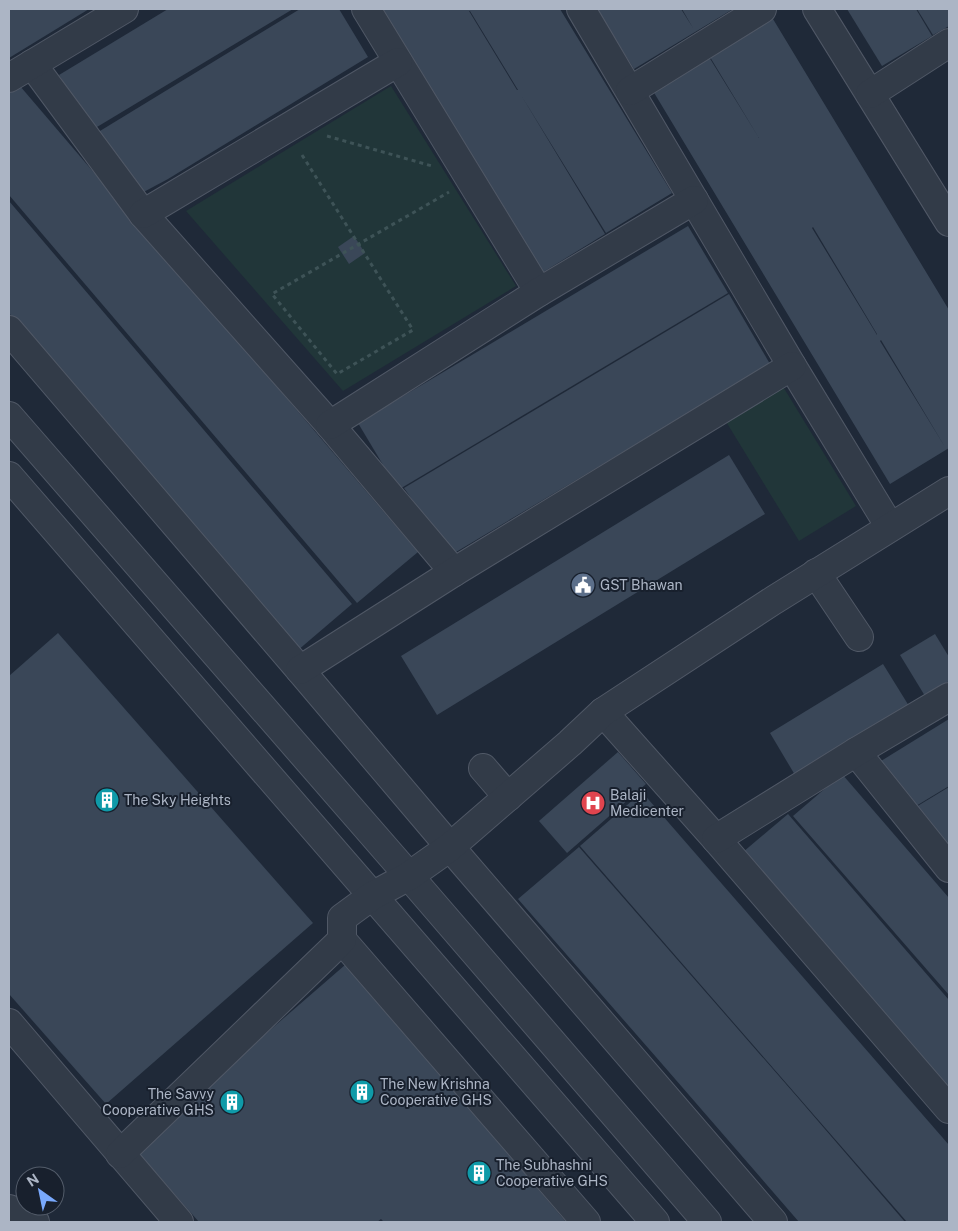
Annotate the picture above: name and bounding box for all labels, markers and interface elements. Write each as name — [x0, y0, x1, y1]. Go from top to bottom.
public building icon: GST Bhawan — [570, 572, 596, 598]
place label: GST Bhawan — [600, 577, 683, 593]
building icon: The Sky Heights — [94, 787, 120, 813]
place label: Balaji Medicenter — [610, 787, 684, 819]
hospital icon: Balaji Medicenter — [580, 790, 606, 816]
place label: The Sky Heights — [124, 792, 231, 808]
place label: The New Krishna Cooperative GHS — [380, 1076, 492, 1108]
building icon: The New Krishna Cooperative GHS — [349, 1079, 375, 1105]
place label: The Savvy Cooperative GHS — [102, 1086, 215, 1118]
building icon: The Savvy Cooperative GHS — [219, 1089, 245, 1115]
place label: The Subhashni Cooperative GHS — [496, 1157, 608, 1189]
building icon: The Subhashni Cooperative GHS — [466, 1160, 492, 1186]
north arrow — [15, 1166, 65, 1216]
text: N — [24, 1170, 42, 1190]

